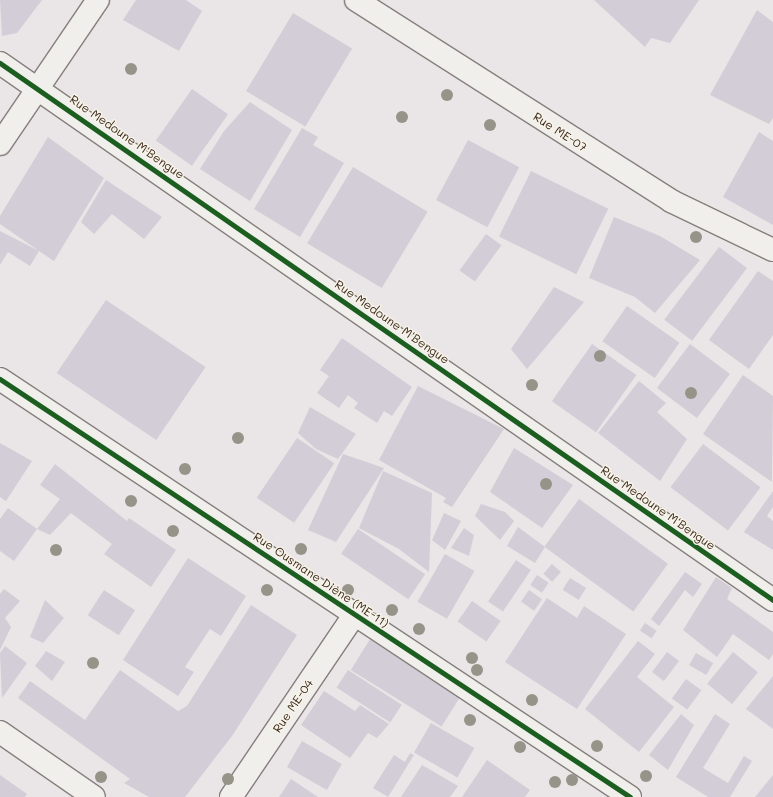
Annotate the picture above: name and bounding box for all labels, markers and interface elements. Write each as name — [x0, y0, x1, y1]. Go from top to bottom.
street label: Rue Medoune M'Bengue — [67, 92, 187, 182]
street label: Rue ME-07 — [530, 109, 590, 155]
street label: Rue Medoune M'Bengue — [332, 277, 452, 367]
street label: Rue Medoune M'Bengue — [598, 463, 718, 553]
street label: Rue Ousmane Diène (ME-11) — [251, 529, 391, 631]
street label: Rue ME-04 — [270, 676, 316, 736]

